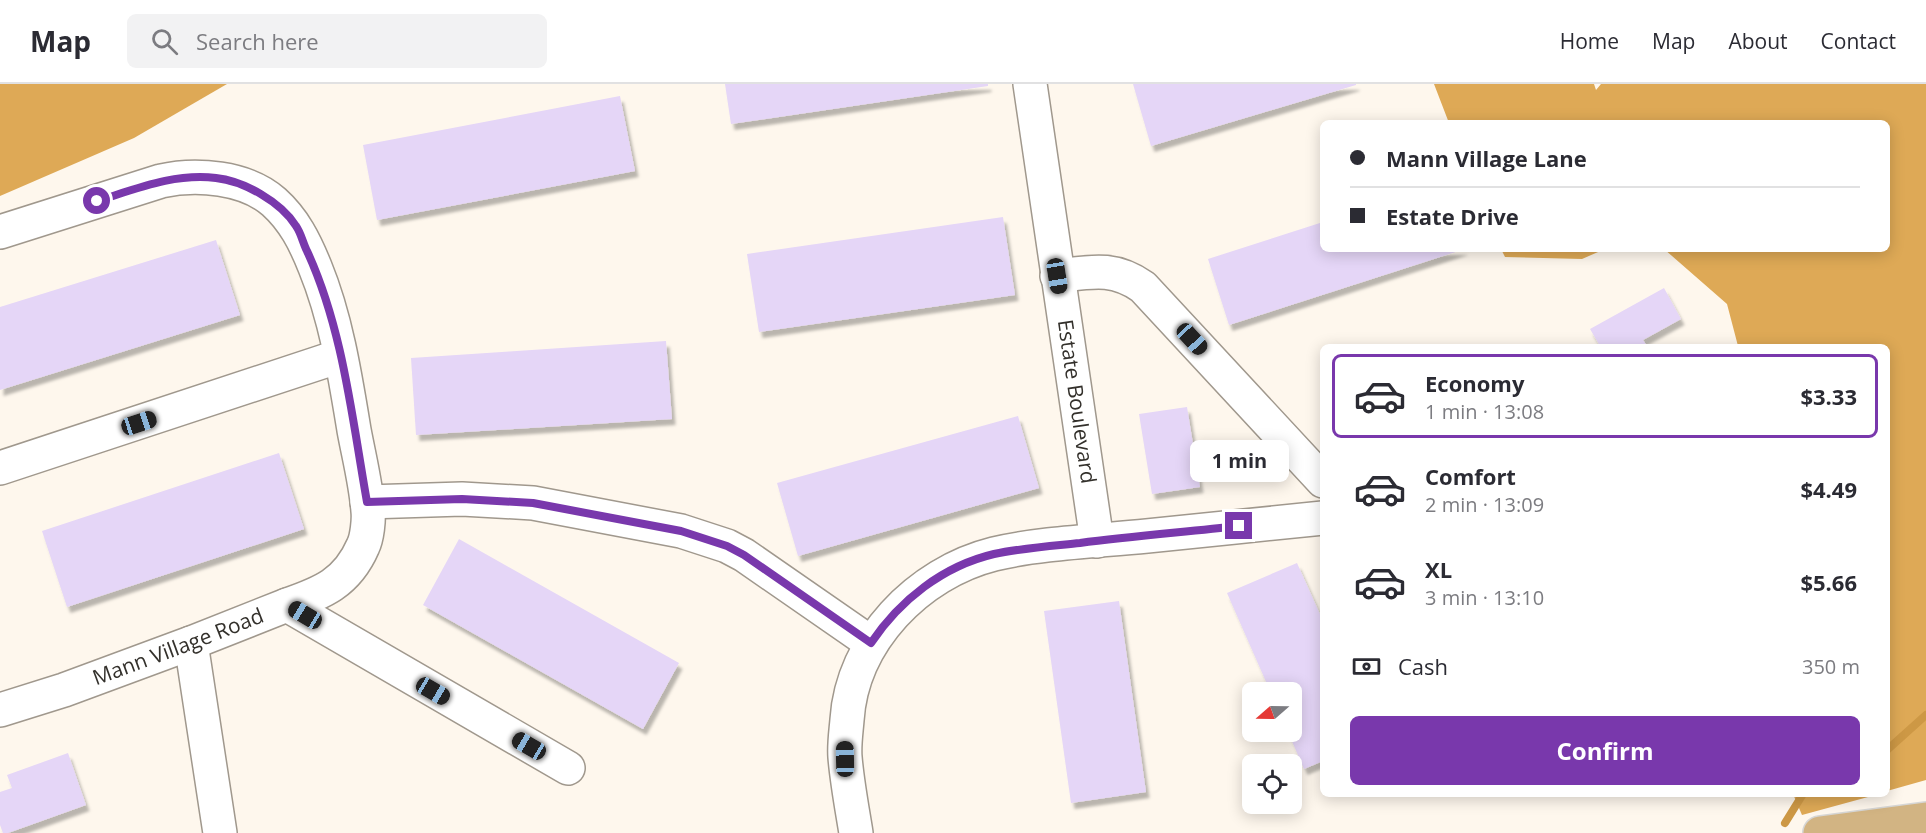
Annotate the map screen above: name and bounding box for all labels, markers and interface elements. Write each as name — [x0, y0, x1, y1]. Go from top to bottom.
search box — [127, 14, 547, 68]
text: Map — [30, 22, 91, 60]
icon: search — [148, 25, 181, 58]
text: Search here — [196, 26, 319, 56]
text: Home — [1560, 27, 1619, 55]
text: Map — [1652, 27, 1695, 55]
text: About — [1728, 27, 1788, 55]
text: Contact — [1821, 27, 1896, 55]
text: Mann Village Lane — [1386, 143, 1587, 173]
route start — [83, 187, 110, 214]
text: Estate Drive — [1386, 201, 1519, 231]
car — [1045, 257, 1069, 295]
street label: Estate Boulevard — [1052, 318, 1103, 485]
car — [1173, 320, 1211, 358]
text: Economy — [1425, 368, 1524, 398]
icon: car — [1353, 369, 1407, 423]
text: $3.33 — [1800, 381, 1857, 411]
text: 1 min · 13:08 — [1425, 398, 1544, 425]
car — [119, 409, 159, 437]
callout: 1 min — [1190, 439, 1288, 481]
text: 1 min — [1212, 447, 1267, 474]
text: Comfort — [1425, 461, 1516, 491]
icon: car — [1353, 462, 1407, 516]
text: $4.49 — [1800, 474, 1857, 504]
text: 2 min · 13:09 — [1425, 491, 1544, 518]
route end — [1225, 512, 1252, 539]
text: XL — [1425, 554, 1452, 584]
icon: car — [1353, 555, 1407, 609]
text: $5.66 — [1800, 567, 1857, 597]
text: 3 min · 13:10 — [1425, 584, 1544, 611]
car — [285, 598, 325, 632]
street label: Mann Village Road — [88, 601, 267, 691]
icon: cash — [1350, 650, 1383, 683]
text: Cash — [1398, 651, 1448, 681]
text: 350 m — [1802, 653, 1860, 680]
car — [413, 674, 453, 708]
north arrow — [1242, 682, 1302, 742]
map controls — [1242, 682, 1302, 814]
button: Confirm — [1350, 716, 1860, 785]
car — [509, 729, 549, 763]
car — [836, 741, 854, 777]
button: locate — [1242, 754, 1302, 814]

